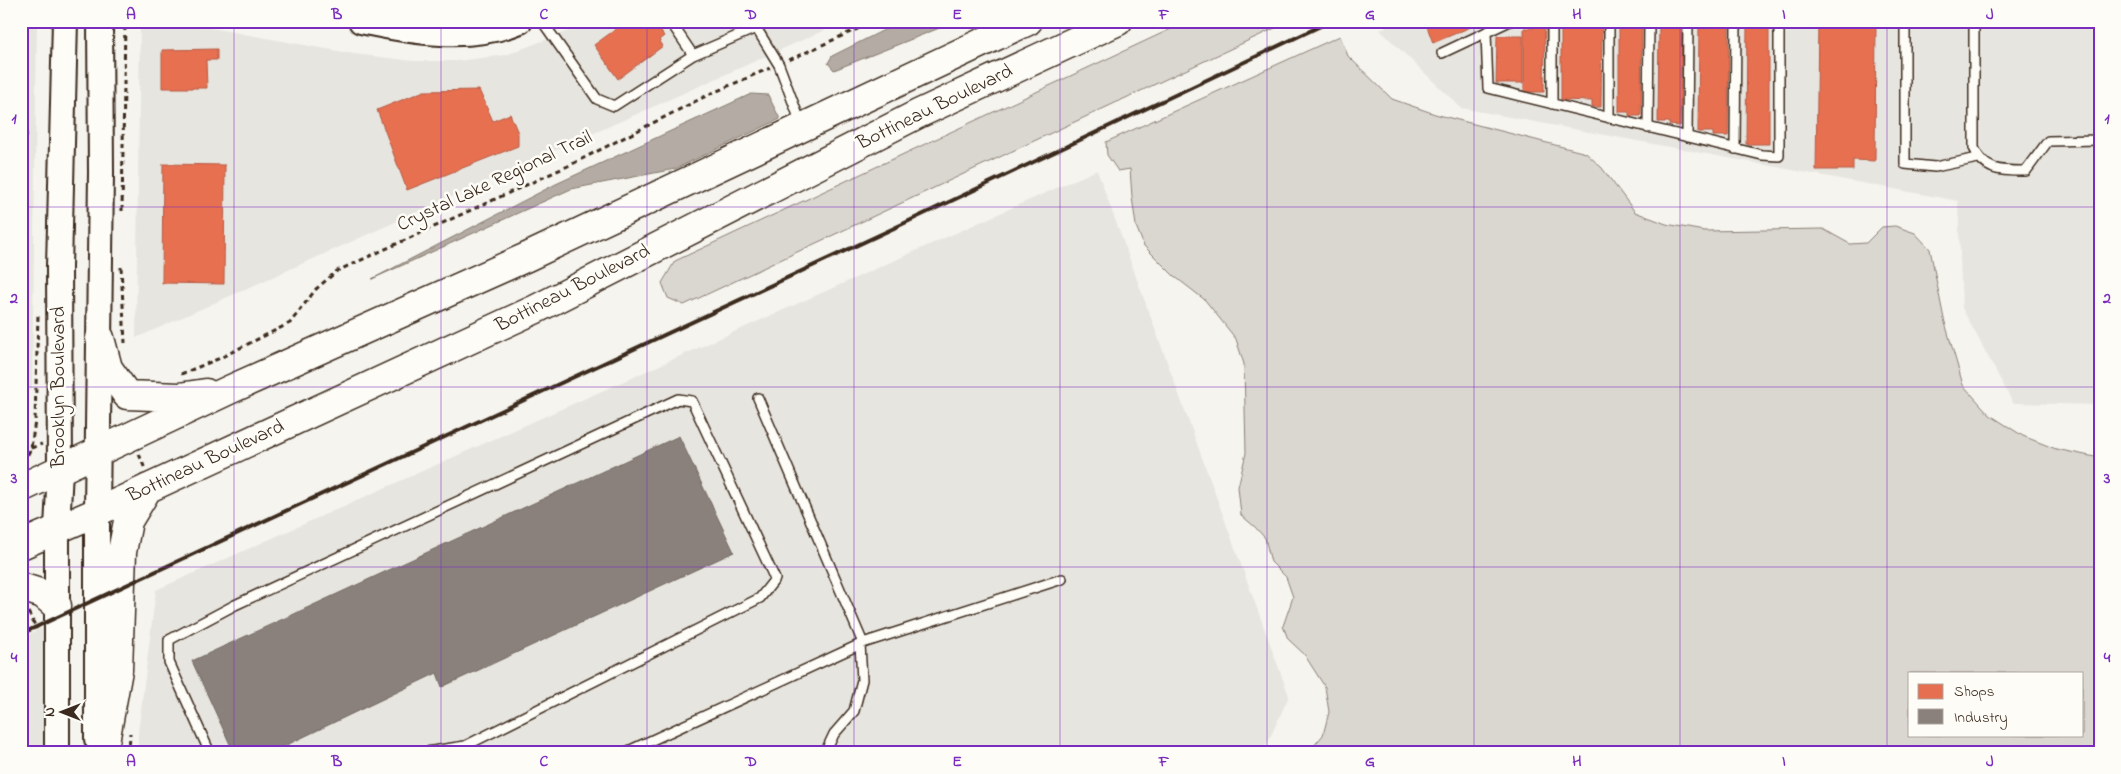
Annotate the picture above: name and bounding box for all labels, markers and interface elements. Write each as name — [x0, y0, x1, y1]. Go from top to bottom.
text: A — [126, 3, 136, 27]
text: B — [331, 3, 343, 27]
text: C — [540, 3, 549, 27]
text: D — [744, 3, 757, 27]
text: E — [952, 3, 962, 27]
text: F — [1158, 3, 1170, 27]
text: G — [1365, 3, 1375, 27]
text: H — [1572, 3, 1582, 27]
text: I — [1782, 3, 1786, 27]
text: J — [1986, 3, 1994, 27]
street label: Bottineau Boulevard — [851, 58, 1018, 159]
text: 1 — [11, 107, 17, 131]
text: 1 — [2104, 107, 2110, 131]
street label: Crystal Lake Regional Trail — [392, 124, 598, 241]
street label: Bottineau Boulevard — [490, 237, 656, 341]
text: 2 — [9, 287, 18, 311]
text: 2 — [2102, 287, 2111, 311]
street label: Brooklyn Boulevard — [45, 306, 74, 469]
street label: Bottineau Boulevard — [122, 413, 289, 512]
text: 3 — [10, 467, 18, 491]
text: 3 — [2103, 467, 2111, 491]
text: 4 — [10, 646, 18, 670]
text: 4 — [2103, 646, 2111, 670]
legend — [1908, 672, 2084, 736]
text: Shops — [1954, 681, 1994, 703]
north arrow — [38, 686, 88, 736]
text: N — [40, 707, 61, 717]
text: Industry — [1954, 707, 2008, 730]
text: A — [126, 750, 136, 774]
text: B — [331, 750, 343, 774]
text: C — [540, 750, 549, 774]
text: D — [744, 750, 757, 774]
text: E — [952, 750, 962, 774]
text: F — [1158, 750, 1170, 774]
text: G — [1365, 750, 1375, 774]
text: H — [1572, 750, 1582, 774]
text: I — [1782, 750, 1786, 774]
text: J — [1986, 750, 1994, 774]

